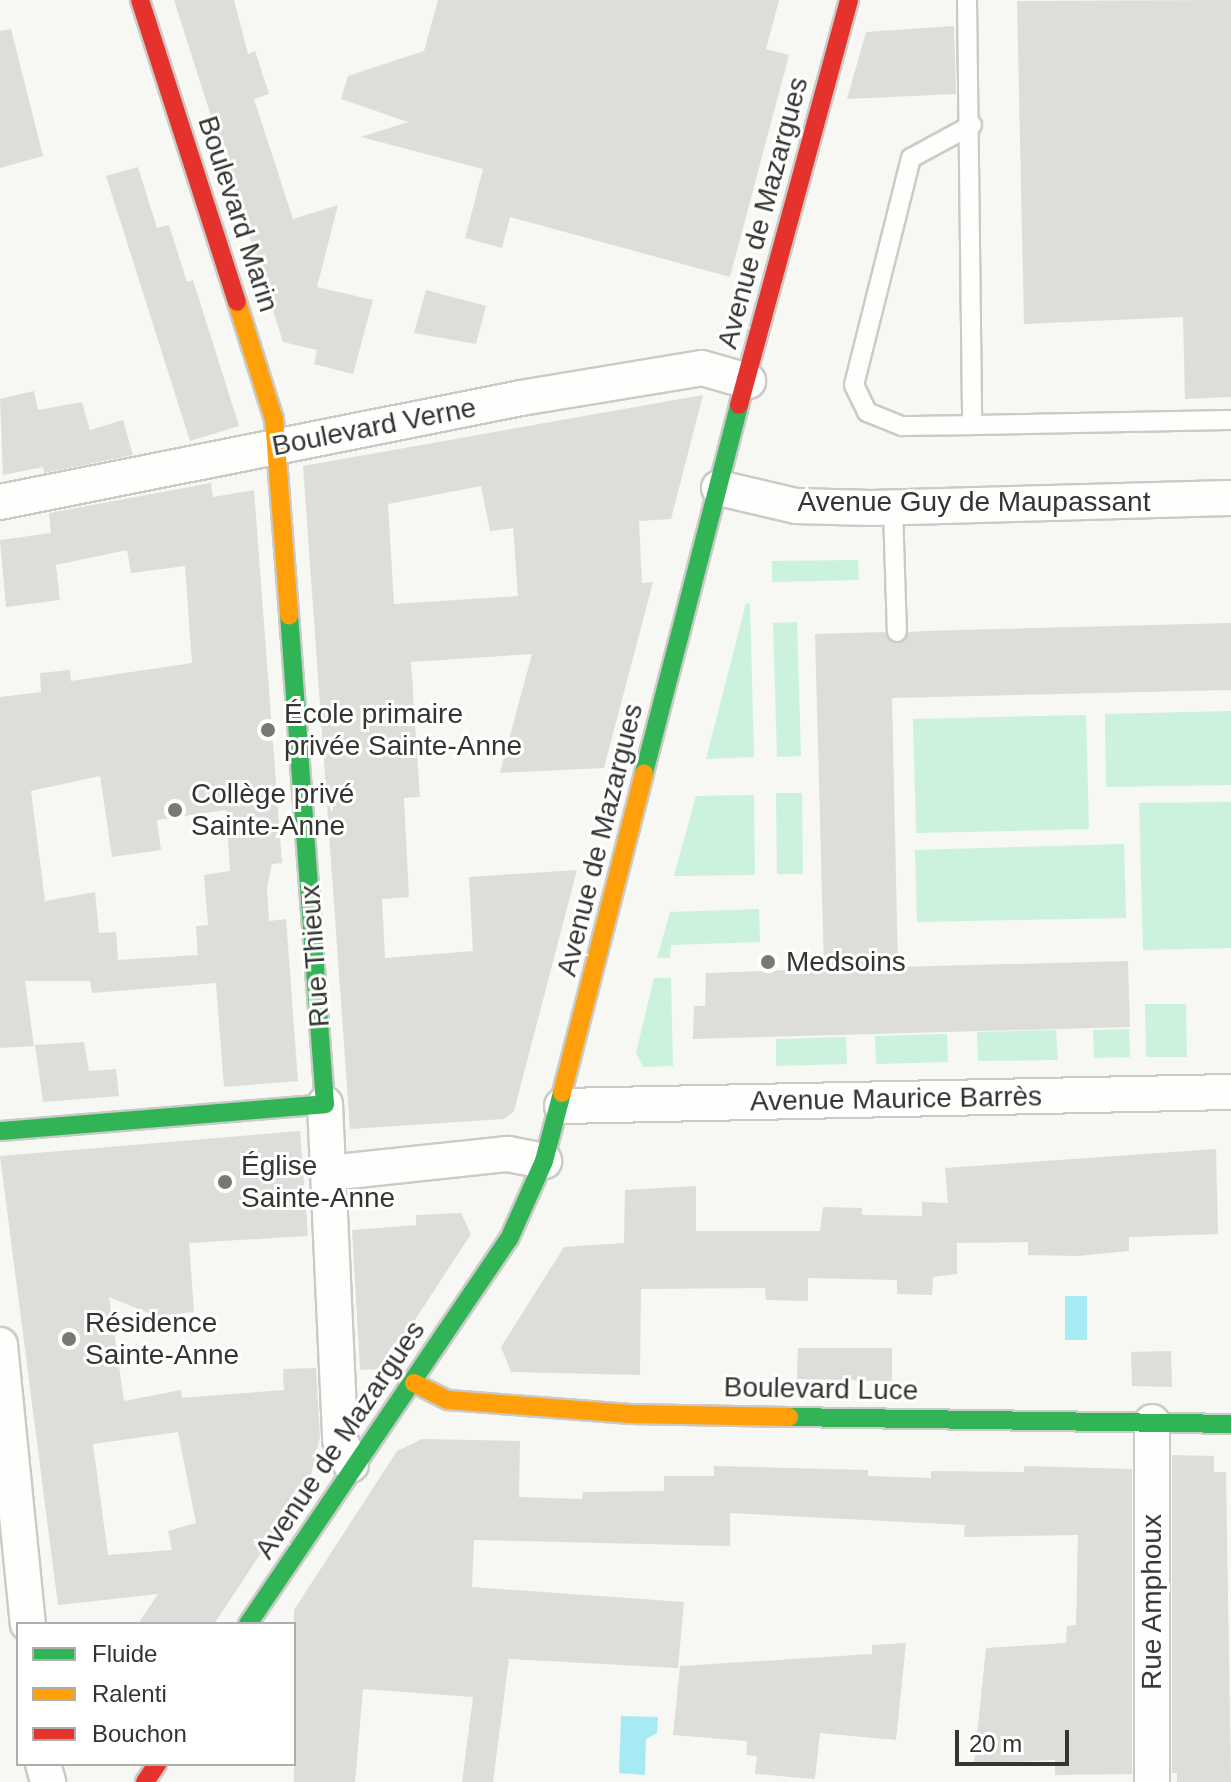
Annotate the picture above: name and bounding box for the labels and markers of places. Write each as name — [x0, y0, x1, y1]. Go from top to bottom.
place label: École primaire privée Sainte-Anne — [284, 697, 522, 763]
marker: École primaire privée Sainte-Anne — [259, 721, 277, 739]
place label: Collège privé Sainte-Anne — [191, 777, 354, 843]
marker: Collège privé Sainte-Anne — [166, 801, 184, 819]
place label: Medsoins — [786, 945, 906, 979]
marker: Medsoins — [757, 951, 779, 973]
place label: Église Sainte-Anne — [241, 1149, 395, 1215]
marker: Église Sainte-Anne — [216, 1173, 234, 1191]
place label: Résidence Sainte-Anne — [85, 1306, 239, 1372]
marker: Résidence Sainte-Anne — [60, 1330, 78, 1348]

